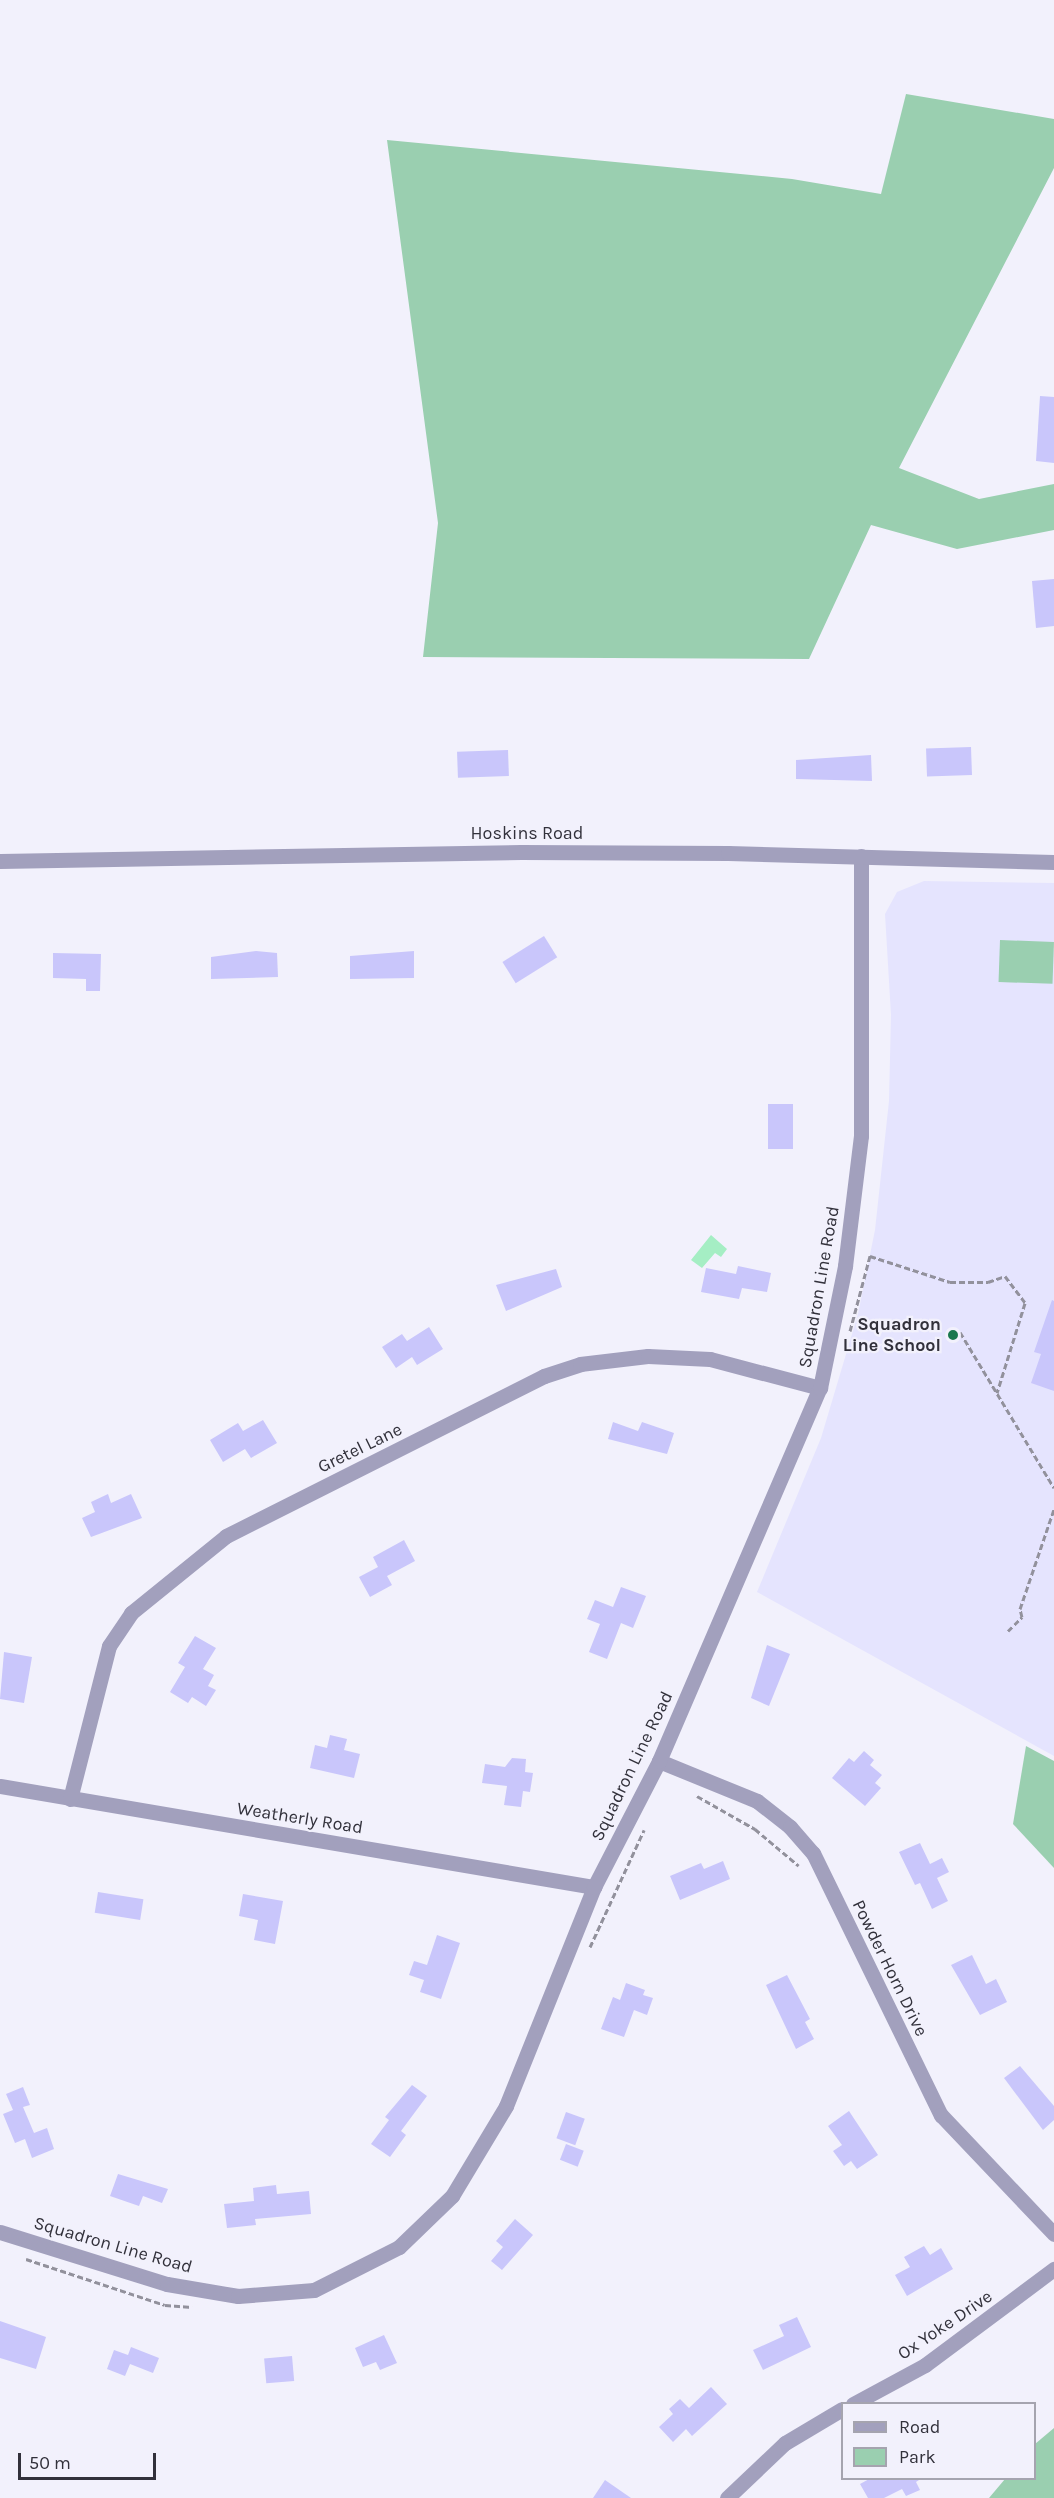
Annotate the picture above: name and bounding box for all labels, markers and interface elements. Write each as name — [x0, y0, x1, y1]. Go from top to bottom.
street label: Hoskins Road — [471, 822, 583, 844]
street label: Squadron Line Road — [794, 1204, 844, 1370]
place label: Squadron Line School — [843, 1314, 941, 1356]
marker: Squadron Line School — [946, 1328, 960, 1342]
street label: Gretel Lane — [314, 1418, 406, 1478]
street label: Squadron Line Road — [586, 1688, 678, 1844]
street label: Weatherly Road — [236, 1797, 364, 1839]
street label: Powder Horn Drive — [848, 1896, 932, 2040]
street label: Squadron Line Road — [31, 2212, 195, 2278]
street label: Ox Yoke Drive — [894, 2285, 996, 2365]
legend — [841, 2402, 1036, 2480]
text: Road — [899, 2416, 940, 2438]
scale bar — [21, 2441, 159, 2479]
text: Park — [899, 2446, 936, 2468]
text: 50 m — [29, 2452, 71, 2474]

